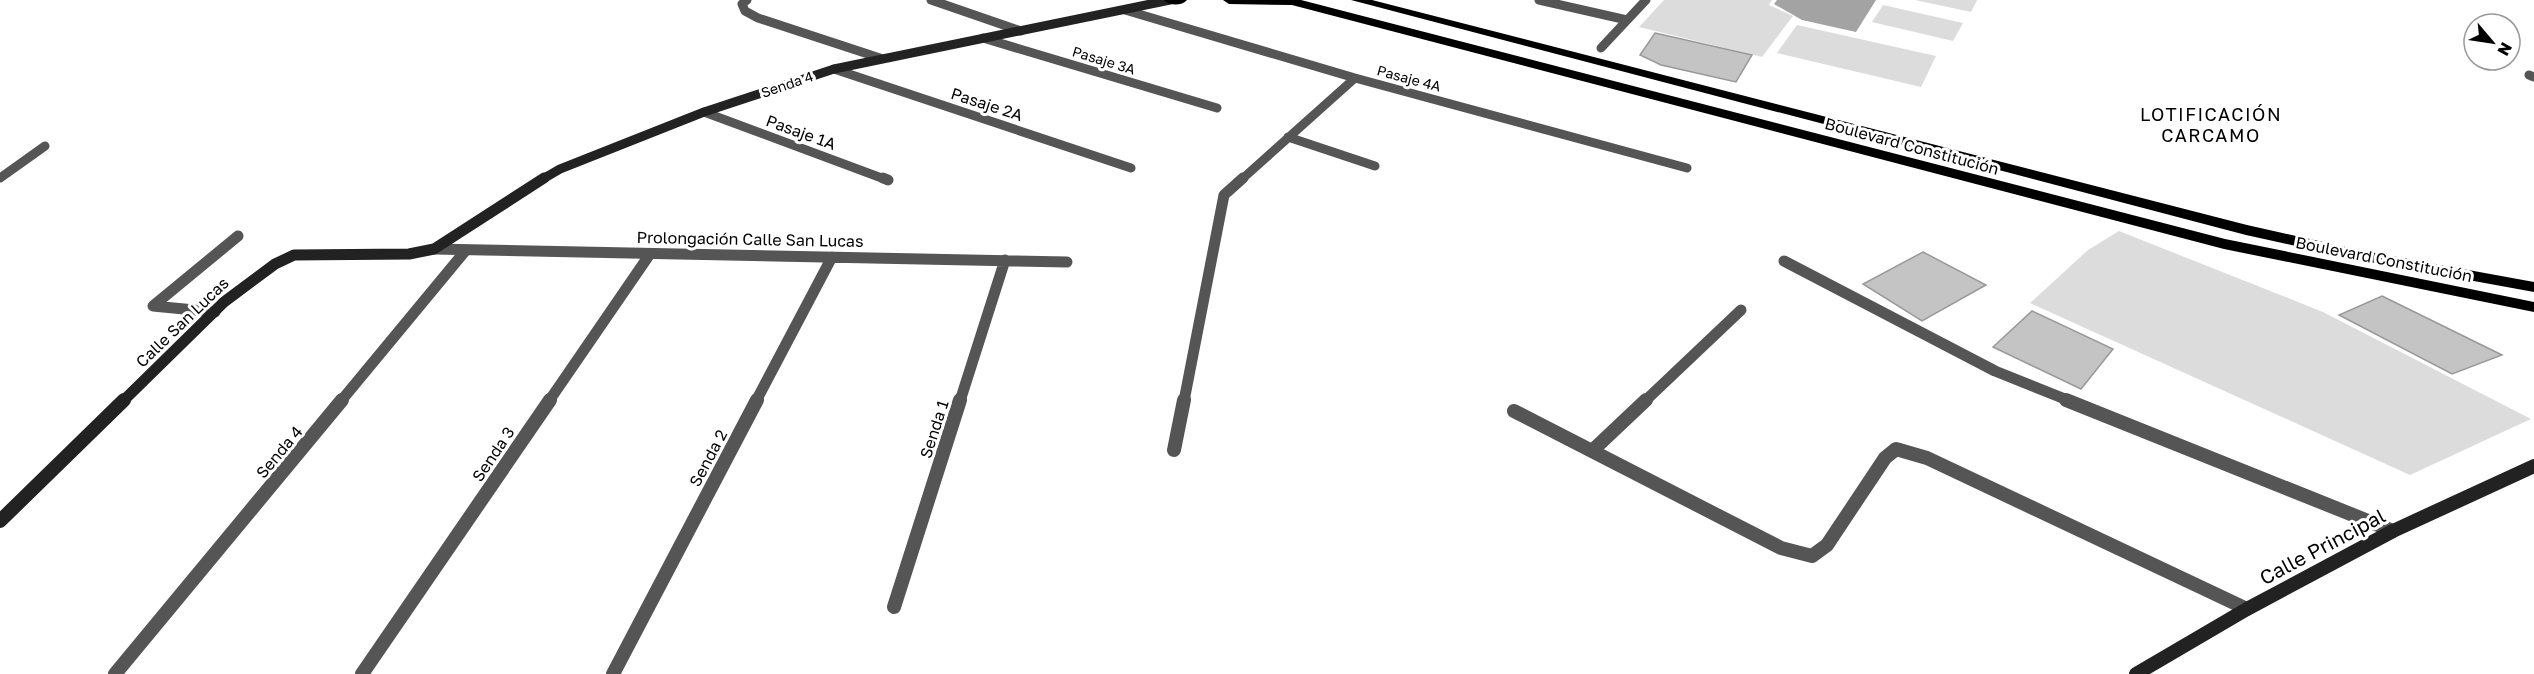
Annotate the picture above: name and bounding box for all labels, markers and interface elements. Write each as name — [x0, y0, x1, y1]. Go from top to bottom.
north arrow — [2462, 12, 2522, 72]
text: N — [2493, 39, 2517, 59]
street label: Pasaje 3A — [1070, 42, 1138, 78]
street label: Pasaje 4A — [1375, 61, 1443, 95]
street label: Senda 4 — [759, 67, 815, 101]
street label: Pasaje 2A — [949, 83, 1026, 125]
district label: LOTIFICACIÓN CARCAMO — [2140, 103, 2282, 146]
street label: Pasaje 1A — [763, 110, 839, 154]
street label: Boulevard Constitución — [1823, 113, 2001, 179]
street label: Prolongación Calle San Lucas — [636, 227, 864, 251]
street label: Boulevard Constitución — [2294, 232, 2474, 286]
street label: Calle San Lucas — [131, 273, 233, 371]
street label: Senda 1 — [915, 397, 953, 461]
street label: Senda 4 — [251, 422, 307, 482]
street label: Senda 3 — [467, 423, 519, 485]
street label: Senda 2 — [685, 426, 731, 490]
street label: Calle Principal — [2255, 503, 2389, 589]

